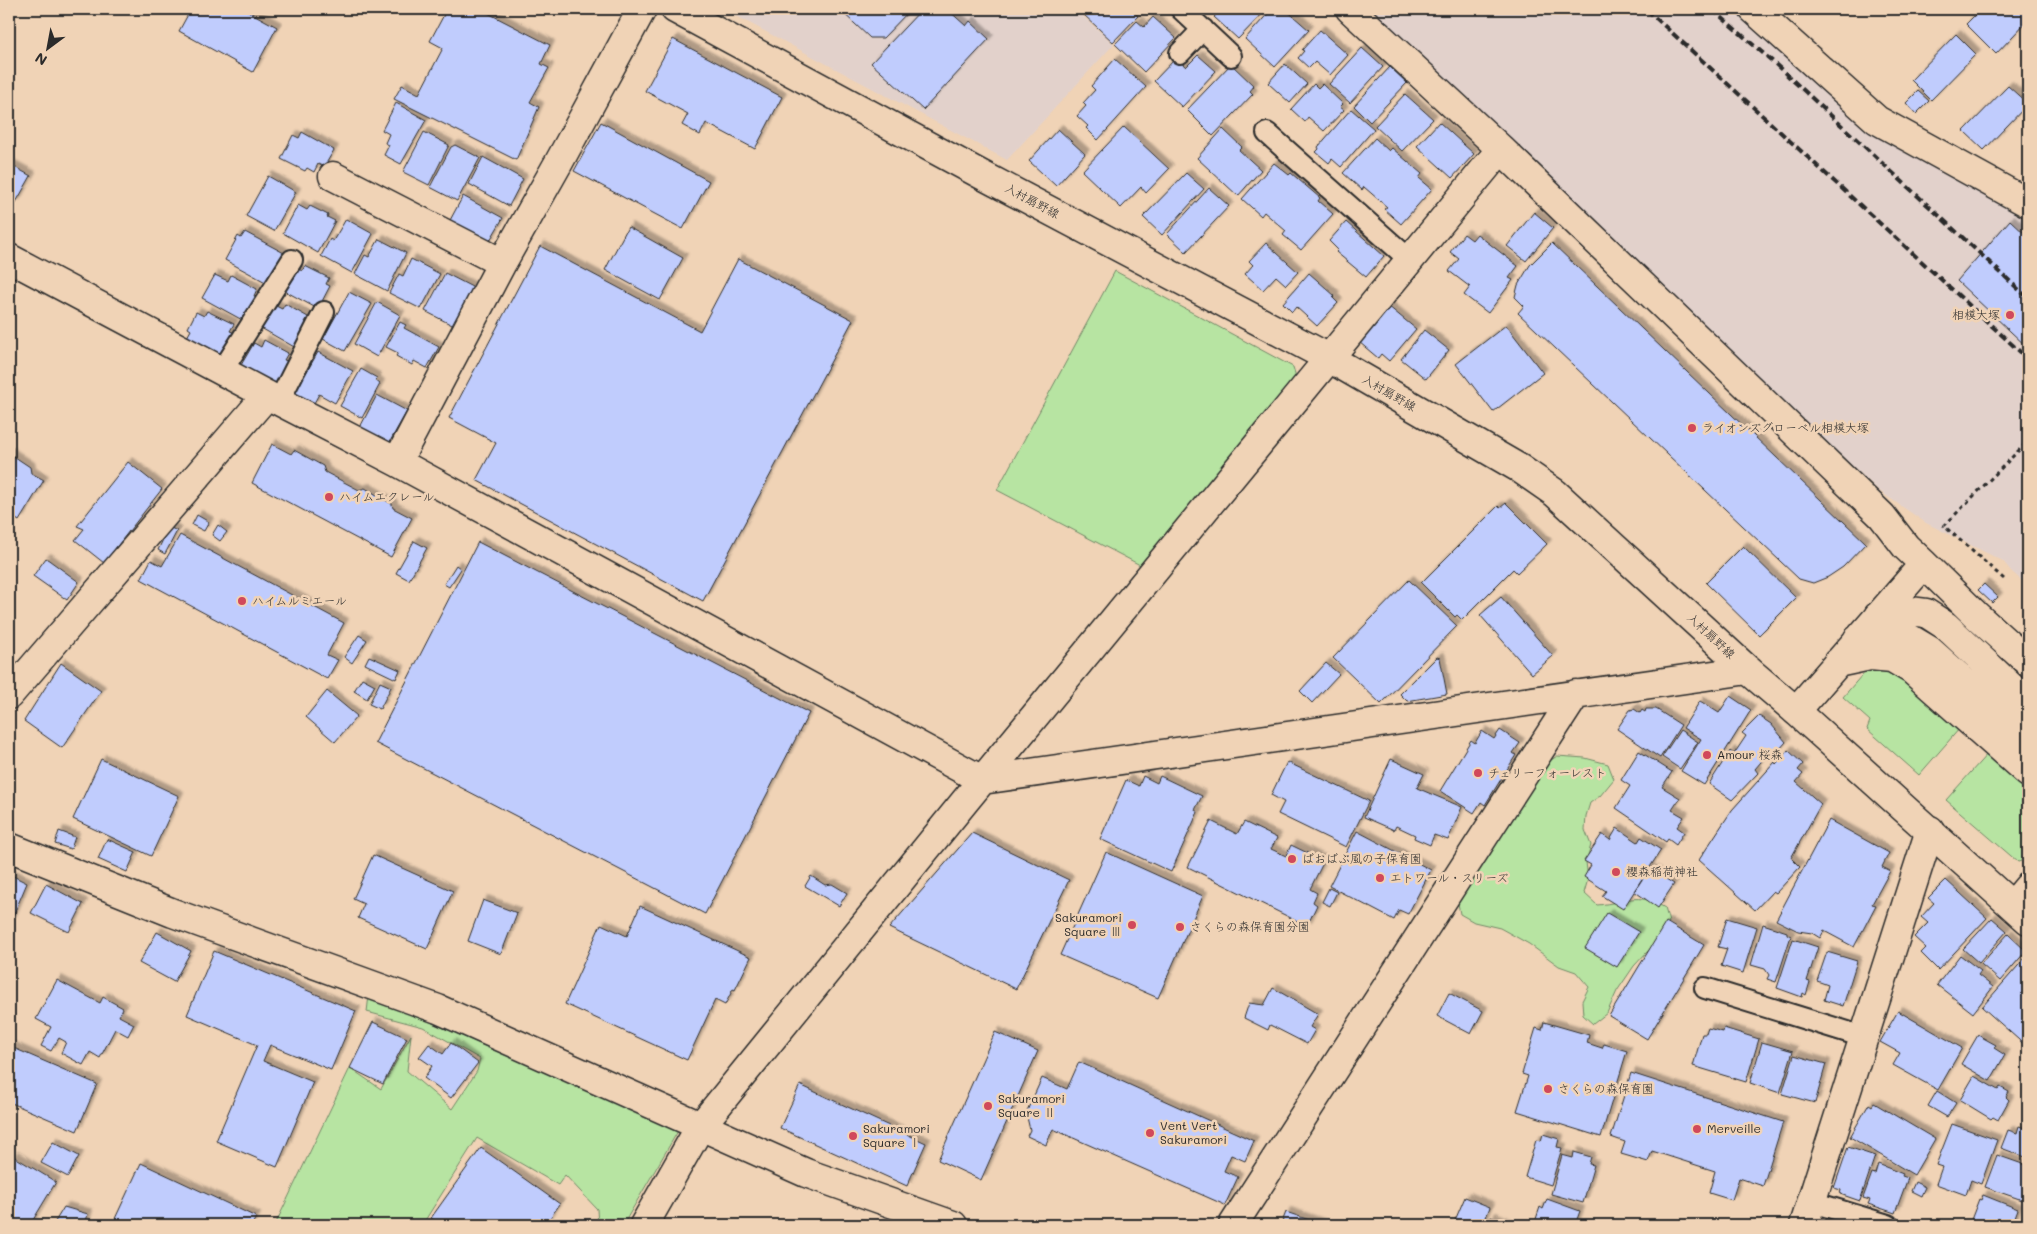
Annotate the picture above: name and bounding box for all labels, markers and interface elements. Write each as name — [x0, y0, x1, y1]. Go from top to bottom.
north arrow — [22, 22, 72, 72]
text: N — [31, 49, 50, 70]
street label: 入村扇野線 — [1002, 179, 1063, 221]
place label: 相模大塚 — [1952, 306, 2000, 322]
marker: 相模大塚 — [2004, 309, 2016, 321]
street label: 入村扇野線 — [1360, 370, 1419, 414]
place label: ライオンズグローベル相模大塚 — [1702, 419, 1869, 435]
marker: ライオンズグローベル相模大塚 — [1686, 422, 1698, 434]
place label: ハイムエクレール — [339, 488, 434, 504]
marker: ハイムエクレール — [323, 491, 335, 503]
place label: ハイムルミエール — [252, 592, 347, 608]
marker: ハイムルミエール — [236, 595, 248, 607]
street label: 入村扇野線 — [1684, 609, 1739, 662]
place label: Amour 桜森 — [1717, 746, 1782, 762]
marker: Amour 桜森 — [1701, 749, 1713, 761]
place label: チェリーフォーレスト — [1488, 764, 1607, 780]
marker: チェリーフォーレスト — [1472, 767, 1484, 779]
place label: ばおばぶ風の子保育園 — [1302, 850, 1422, 866]
marker: ばおばぶ風の子保育園 — [1286, 853, 1298, 865]
place label: 櫻森稲荷神社 — [1626, 863, 1698, 879]
marker: 櫻森稲荷神社 — [1610, 866, 1622, 878]
place label: エトワール・スリーズ — [1390, 869, 1508, 885]
marker: エトワール・スリーズ — [1374, 872, 1386, 884]
place label: Sakuramori Square Ⅲ — [1055, 909, 1122, 939]
place label: さくらの森保育園分園 — [1190, 918, 1310, 934]
marker: Sakuramori Square Ⅲ — [1126, 919, 1138, 931]
marker: さくらの森保育園分園 — [1174, 921, 1186, 933]
place label: さくらの森保育園 — [1558, 1080, 1654, 1096]
marker: さくらの森保育園 — [1542, 1083, 1554, 1095]
place label: Sakuramori Square Ⅱ — [998, 1090, 1065, 1120]
marker: Sakuramori Square Ⅱ — [982, 1100, 994, 1112]
place label: Vent Vert Sakuramori — [1160, 1117, 1227, 1147]
place label: Sakuramori Square Ⅰ — [863, 1120, 930, 1150]
place label: Merveille — [1707, 1120, 1761, 1136]
marker: Merveille — [1691, 1123, 1703, 1135]
marker: Vent Vert Sakuramori — [1144, 1127, 1156, 1139]
marker: Sakuramori Square Ⅰ — [847, 1130, 859, 1142]

